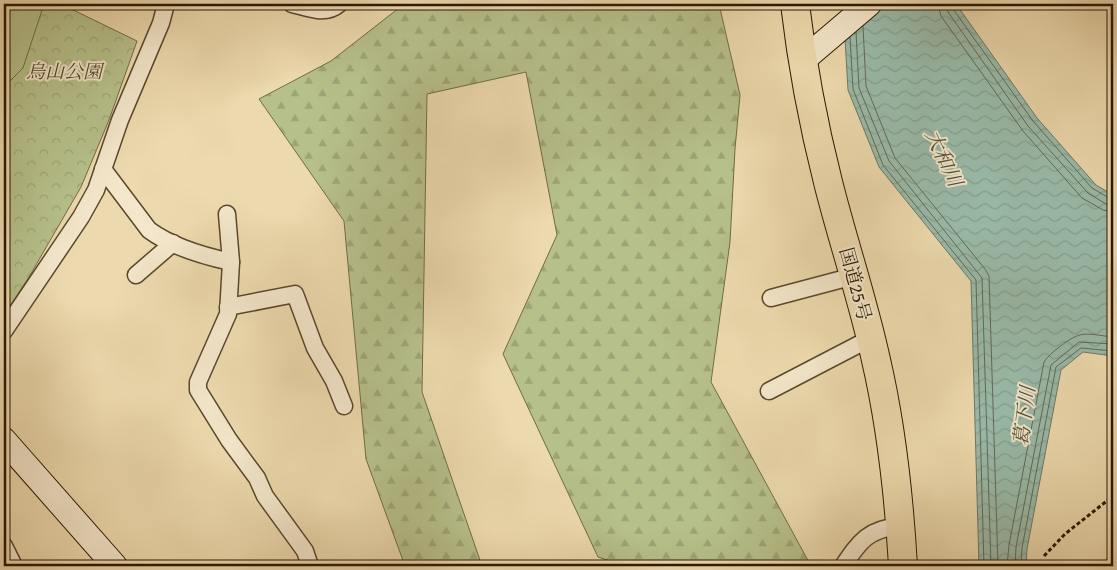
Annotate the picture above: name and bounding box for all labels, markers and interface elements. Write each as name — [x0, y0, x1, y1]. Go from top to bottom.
park label: 烏山公園 — [26, 57, 105, 85]
water label: 大和川 — [919, 124, 971, 193]
street label: 国道25号 — [833, 244, 879, 324]
water label: 葛下川 — [1005, 382, 1042, 447]

